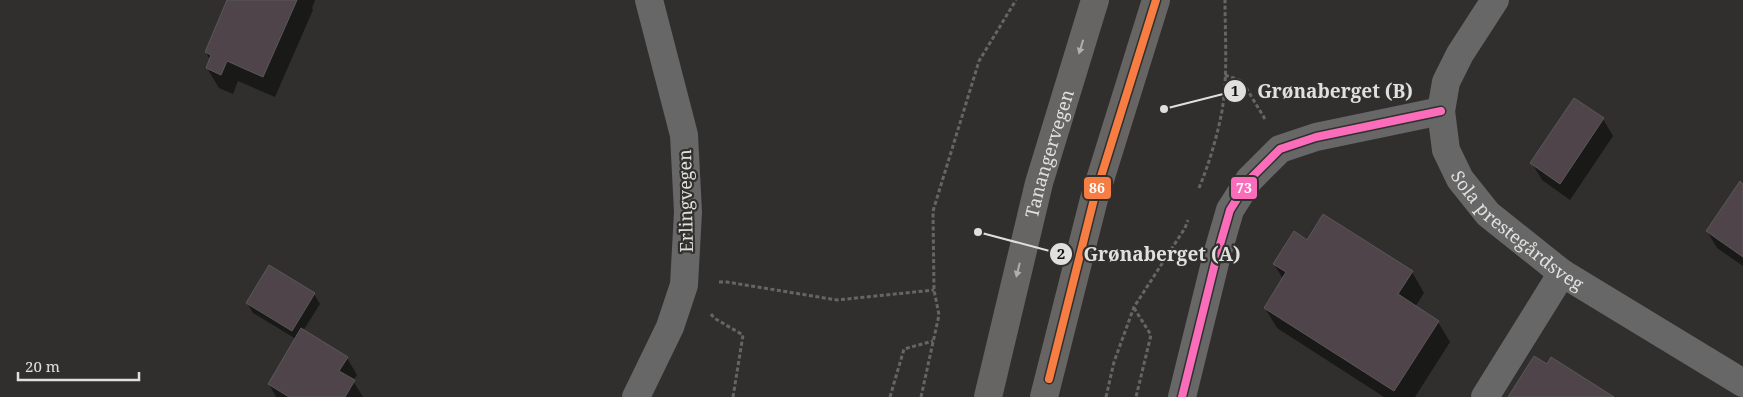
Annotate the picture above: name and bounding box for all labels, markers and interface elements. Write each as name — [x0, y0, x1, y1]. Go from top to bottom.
one-way arrow — [1076, 39, 1084, 54]
callout: Grønaberget (B) — [1222, 74, 1423, 108]
text: Grønaberget (B) — [1257, 78, 1413, 104]
text: 1 — [1231, 80, 1239, 100]
street label: Tanangervegen — [1019, 86, 1079, 220]
street label: Erlingvegen — [672, 149, 698, 253]
street label: Sola prestegårdsveg — [1446, 166, 1589, 296]
line badge: 86 — [1083, 176, 1112, 200]
line badge: 73 — [1230, 176, 1258, 200]
text: 86 — [1089, 178, 1105, 197]
text: 73 — [1236, 178, 1252, 197]
callout: Grønaberget (A) — [1048, 237, 1250, 271]
text: Grønaberget (A) — [1083, 241, 1241, 267]
text: 2 — [1057, 243, 1065, 263]
one-way arrow — [1014, 263, 1022, 278]
scale bar — [18, 350, 139, 382]
text: 20 m — [25, 356, 60, 376]

